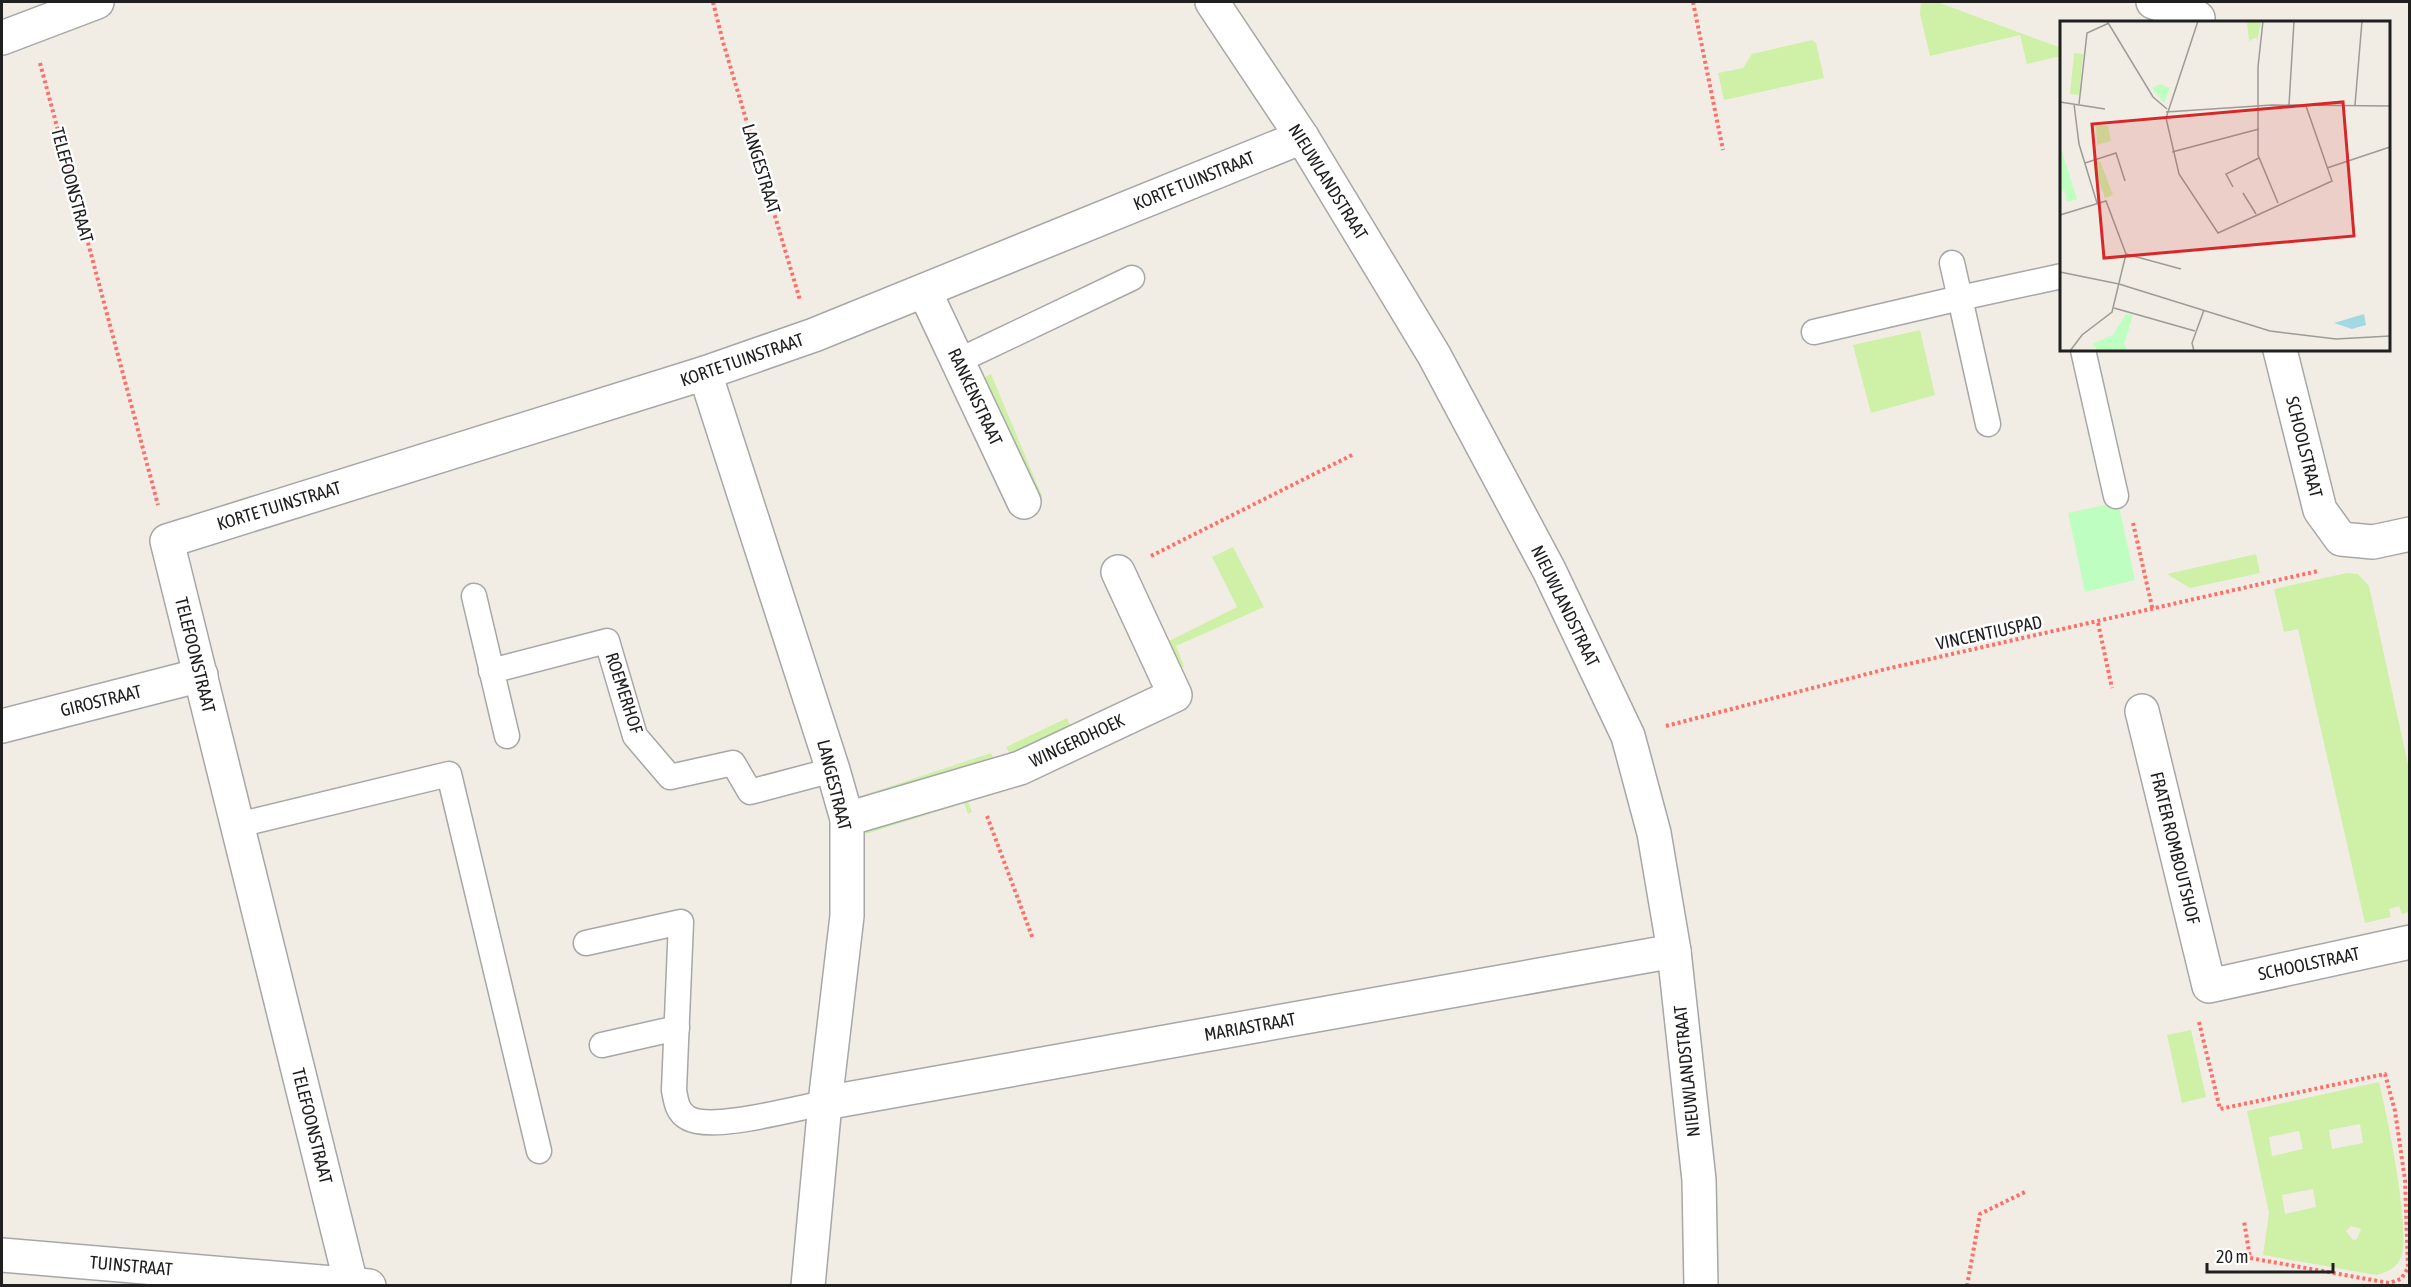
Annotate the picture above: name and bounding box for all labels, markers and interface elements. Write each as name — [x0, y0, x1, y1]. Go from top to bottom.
inset map — [2060, 21, 2390, 351]
street label: NIEUWLANDSTRAAT — [1284, 120, 1372, 243]
street label: LANGESTRAAT — [738, 121, 785, 216]
street label: TELEFOONSTRAAT — [47, 125, 98, 245]
street label: KORTE TUINSTRAAT — [1130, 147, 1258, 214]
street label: KORTE TUINSTRAAT — [678, 329, 806, 390]
street label: RANKENSTRAAT — [944, 345, 1007, 449]
street label: SCHOOLSTRAAT — [2282, 394, 2327, 500]
street label: KORTE TUINSTRAAT — [214, 477, 344, 534]
street label: NIEUWLANDSTRAAT — [1527, 542, 1604, 670]
street label: TELEFOONSTRAAT — [171, 595, 220, 715]
street label: VINCENTIUSPAD — [1934, 611, 2044, 654]
street label: ROEMERHOF — [602, 650, 648, 737]
street label: GIROSTRAAT — [58, 680, 144, 721]
street label: WINGERDHOEK — [1026, 709, 1128, 772]
street label: LANGESTRAAT — [813, 737, 856, 833]
street label: FRATER ROMBOUTSHOF — [2146, 770, 2205, 927]
street label: SCHOOLSTRAAT — [2256, 942, 2362, 985]
street label: NIEUWLANDSTRAAT — [1669, 1004, 1704, 1138]
street label: MARIASTRAAT — [1203, 1008, 1297, 1045]
street label: TELEFOONSTRAAT — [288, 1066, 337, 1186]
scale bar — [2207, 1236, 2333, 1274]
text: 20 m — [2216, 1246, 2248, 1267]
street label: TUINSTRAAT — [89, 1251, 173, 1280]

